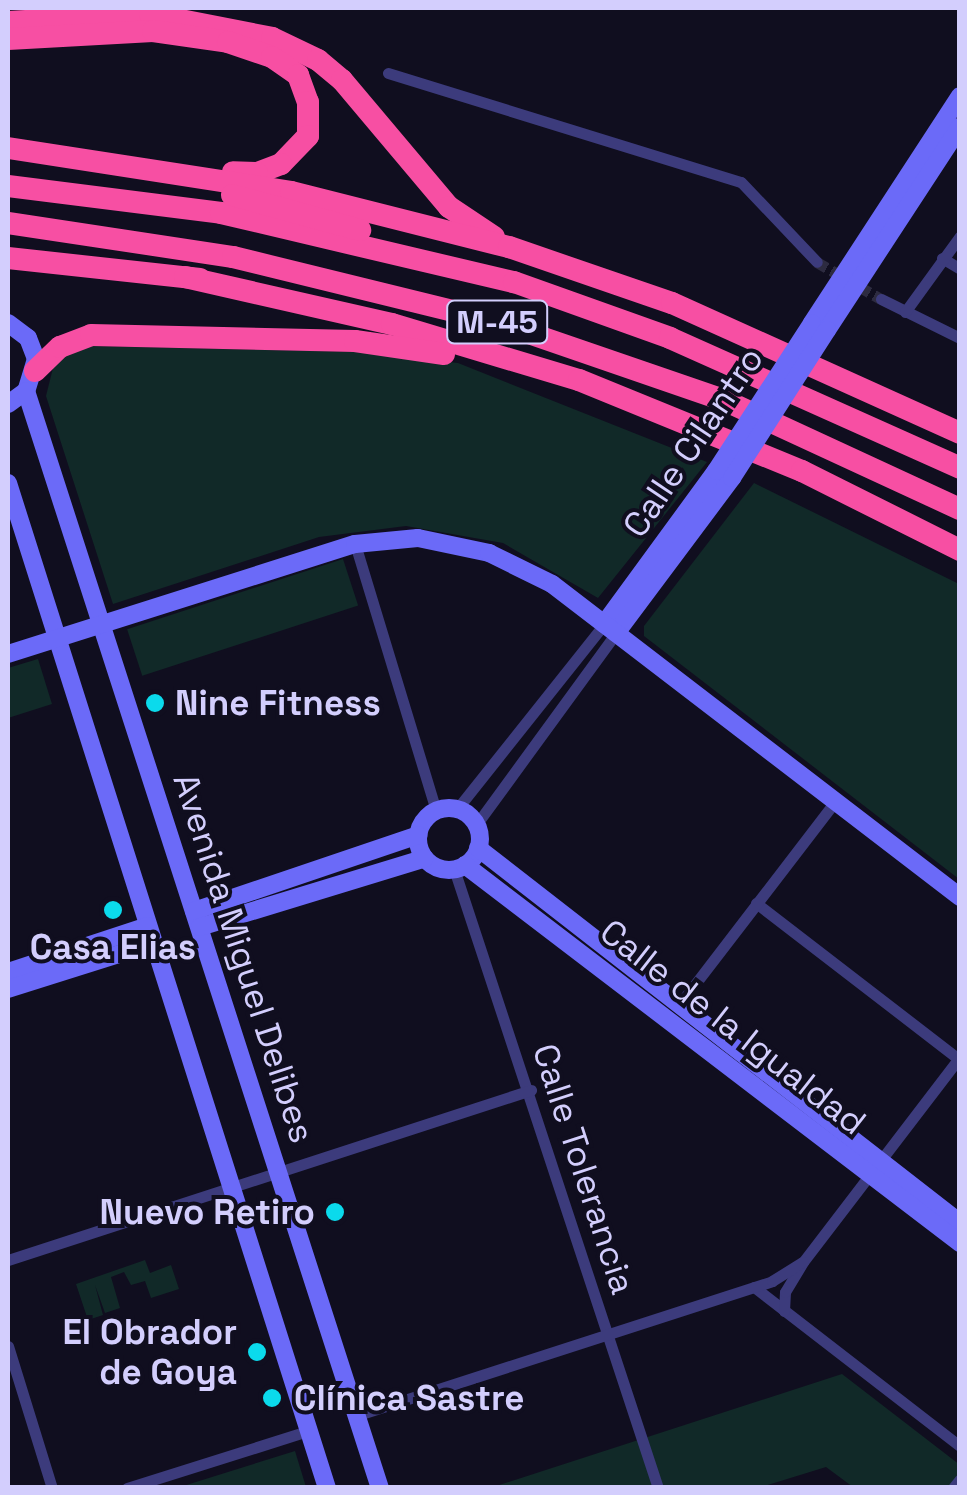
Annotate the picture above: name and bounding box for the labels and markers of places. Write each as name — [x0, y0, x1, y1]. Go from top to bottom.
place label: Nine Fitness — [175, 682, 381, 724]
marker: Nine Fitness — [144, 692, 166, 714]
marker: Casa Elias — [102, 899, 124, 921]
place label: Casa Elias — [30, 926, 196, 968]
place label: Nuevo Retiro — [100, 1191, 315, 1233]
marker: Nuevo Retiro — [324, 1201, 346, 1223]
place label: El Obrador de Goya — [62, 1311, 237, 1393]
marker: El Obrador de Goya — [246, 1341, 268, 1363]
place label: Clínica Sastre — [294, 1377, 524, 1419]
marker: Clínica Sastre — [259, 1385, 285, 1411]

